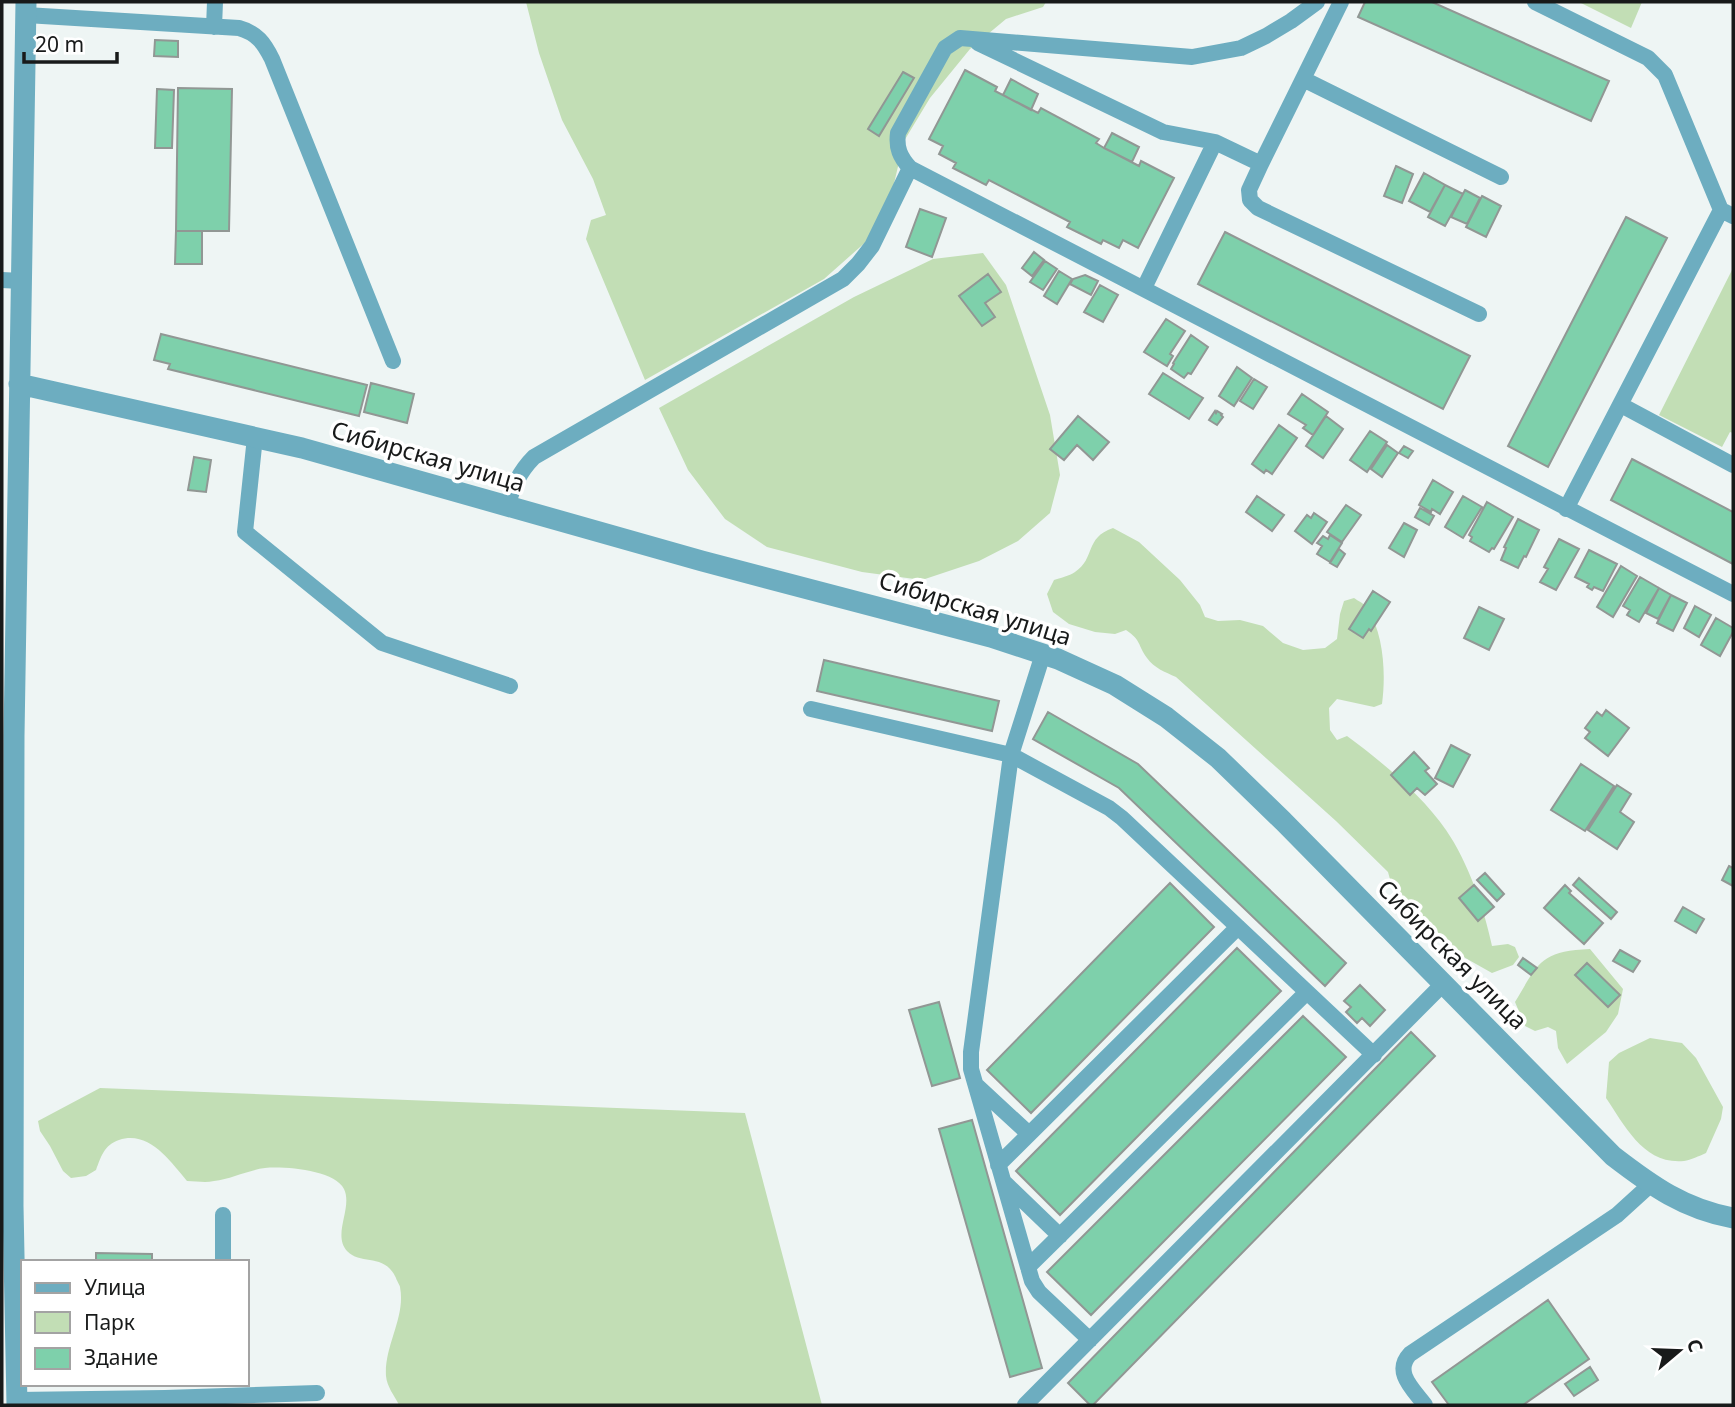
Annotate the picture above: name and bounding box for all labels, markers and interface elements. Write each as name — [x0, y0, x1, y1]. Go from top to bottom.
scale bar — [24, 21, 117, 65]
text: 20 m — [35, 30, 84, 58]
street label: Сибирская улица — [328, 412, 529, 499]
street label: Сибирская улица — [875, 563, 1076, 653]
street label: Сибирская улица — [1371, 872, 1535, 1036]
legend — [21, 1260, 248, 1386]
text: Улица — [84, 1273, 146, 1301]
text: Парк — [84, 1308, 135, 1336]
north arrow — [1644, 1316, 1714, 1386]
text: С — [1681, 1335, 1709, 1355]
text: Здание — [84, 1343, 158, 1371]

